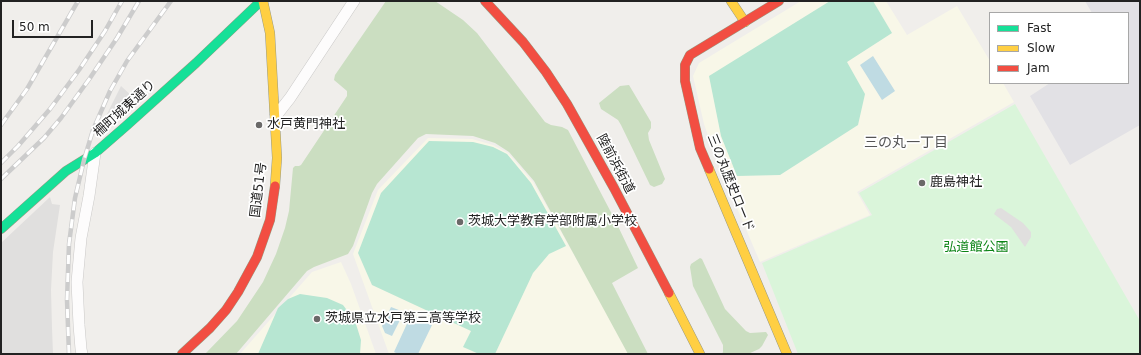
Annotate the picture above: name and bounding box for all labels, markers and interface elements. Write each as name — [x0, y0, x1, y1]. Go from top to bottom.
scale bar — [14, 12, 95, 38]
legend — [989, 12, 1129, 84]
text: 50 m — [19, 20, 50, 34]
text: Fast — [1027, 21, 1051, 35]
text: Slow — [1027, 41, 1055, 55]
text: Jam — [1027, 61, 1050, 75]
street label: 柵町城東通り — [91, 77, 159, 141]
place label: 水戸黄門神社 — [267, 117, 345, 133]
marker: 水戸黄門神社 — [254, 120, 264, 130]
street label: 陸前浜街道 — [593, 132, 637, 196]
street label: 三の丸歴史ロード — [703, 132, 757, 234]
district label: 三の丸一丁目 — [864, 135, 948, 151]
street label: 国道51号 — [248, 161, 270, 219]
place label: 鹿島神社 — [930, 175, 982, 191]
marker: 鹿島神社 — [917, 178, 927, 188]
place label: 茨城大学教育学部附属小学校 — [468, 214, 637, 230]
marker: 茨城大学教育学部附属小学校 — [455, 217, 465, 227]
park label: 弘道館公園 — [944, 240, 1008, 256]
place label: 茨城県立水戸第三高等学校 — [325, 311, 481, 327]
marker: 茨城県立水戸第三高等学校 — [312, 314, 322, 324]

